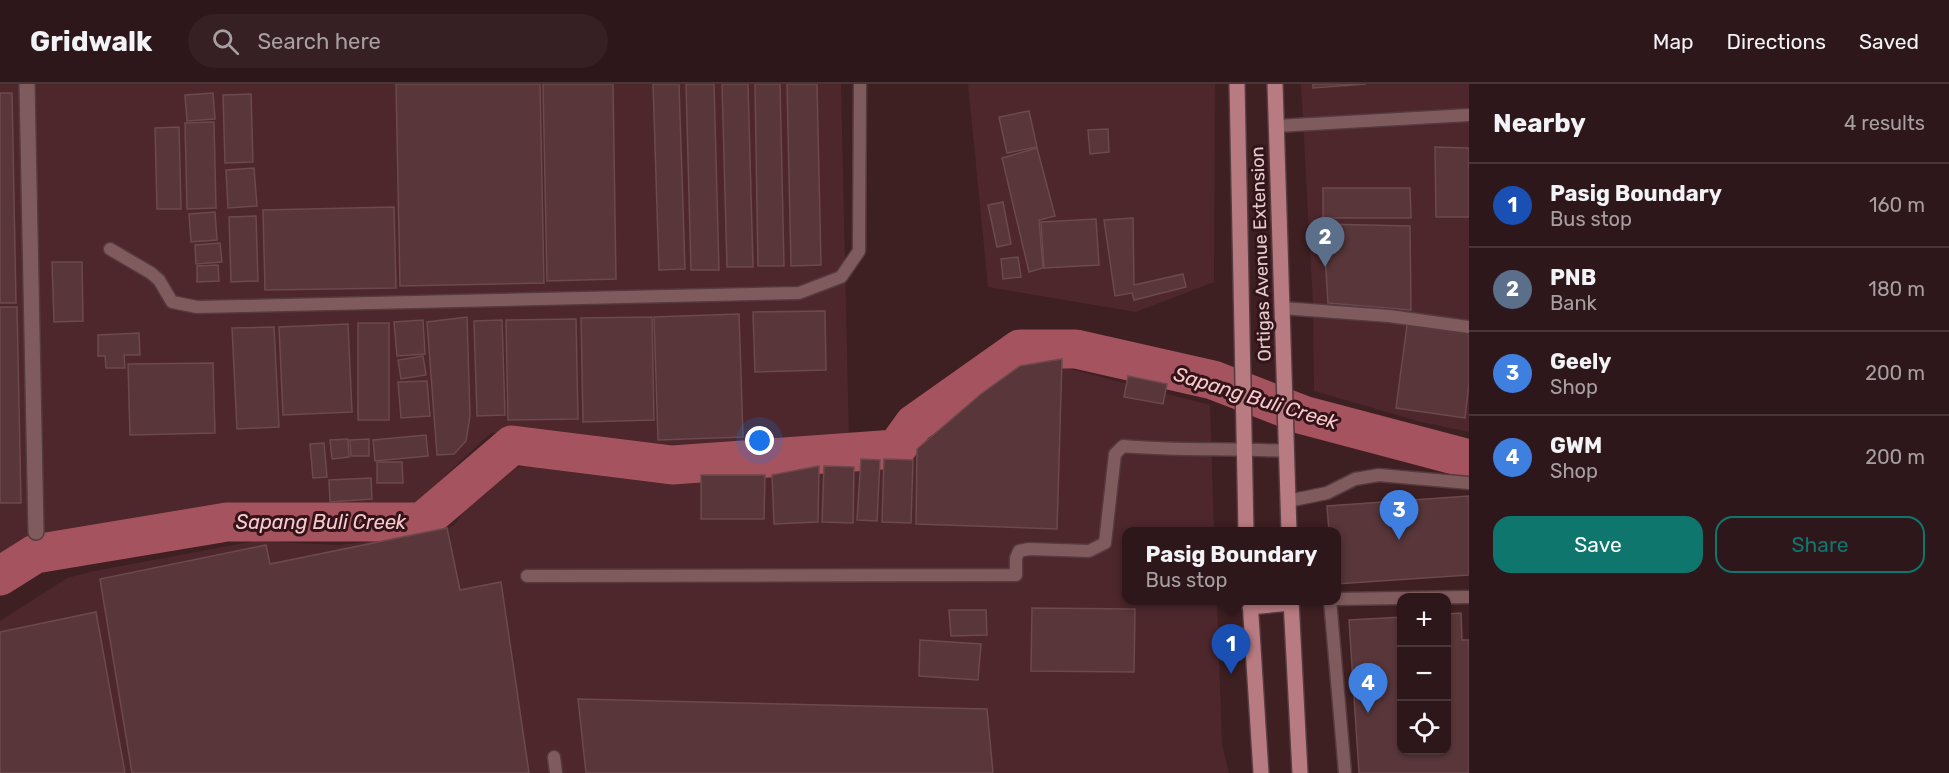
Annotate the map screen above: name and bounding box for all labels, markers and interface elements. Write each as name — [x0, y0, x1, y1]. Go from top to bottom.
search box — [188, 14, 608, 68]
text: Gridwalk — [30, 25, 152, 58]
icon: search — [209, 25, 242, 58]
text: Search here — [257, 28, 381, 55]
text: Map — [1653, 29, 1694, 54]
text: Directions — [1727, 29, 1826, 54]
text: Saved — [1859, 29, 1919, 54]
text: Nearby — [1493, 108, 1586, 139]
text: 4 results — [1844, 111, 1925, 135]
street label: Ortigas Avenue Extension — [1246, 146, 1276, 362]
text: Pasig Boundary — [1550, 180, 1722, 207]
text: 1 — [1508, 193, 1517, 217]
text: 160 m — [1869, 193, 1925, 217]
text: Bus stop — [1550, 207, 1632, 231]
pin: 2 — [1306, 218, 1344, 267]
text: PNB — [1550, 264, 1596, 291]
text: 2 — [1506, 277, 1519, 301]
text: 180 m — [1868, 277, 1925, 301]
text: Bank — [1550, 291, 1597, 315]
text: Geely — [1550, 348, 1611, 375]
text: 3 — [1506, 361, 1519, 385]
text: 200 m — [1865, 361, 1925, 385]
water label: Sapang Buli Creek — [1171, 362, 1342, 435]
text: Shop — [1550, 375, 1598, 399]
your location — [745, 426, 774, 455]
text: GWM — [1550, 432, 1602, 459]
text: 4 — [1506, 445, 1519, 469]
text: 200 m — [1865, 445, 1925, 469]
text: Shop — [1550, 459, 1598, 483]
pin: 3 — [1380, 490, 1418, 540]
water label: Sapang Buli Creek — [236, 510, 407, 534]
button: Save — [1493, 516, 1703, 573]
button: Share — [1715, 516, 1925, 573]
popup — [1122, 527, 1341, 605]
text: Pasig Boundary — [1146, 541, 1317, 568]
text: Bus stop — [1146, 568, 1227, 592]
map controls — [1397, 593, 1451, 755]
button: + — [1397, 593, 1451, 647]
pin: 1 — [1212, 624, 1250, 674]
button: − — [1397, 647, 1451, 701]
pin: 4 — [1348, 664, 1388, 713]
button: locate — [1397, 701, 1451, 755]

